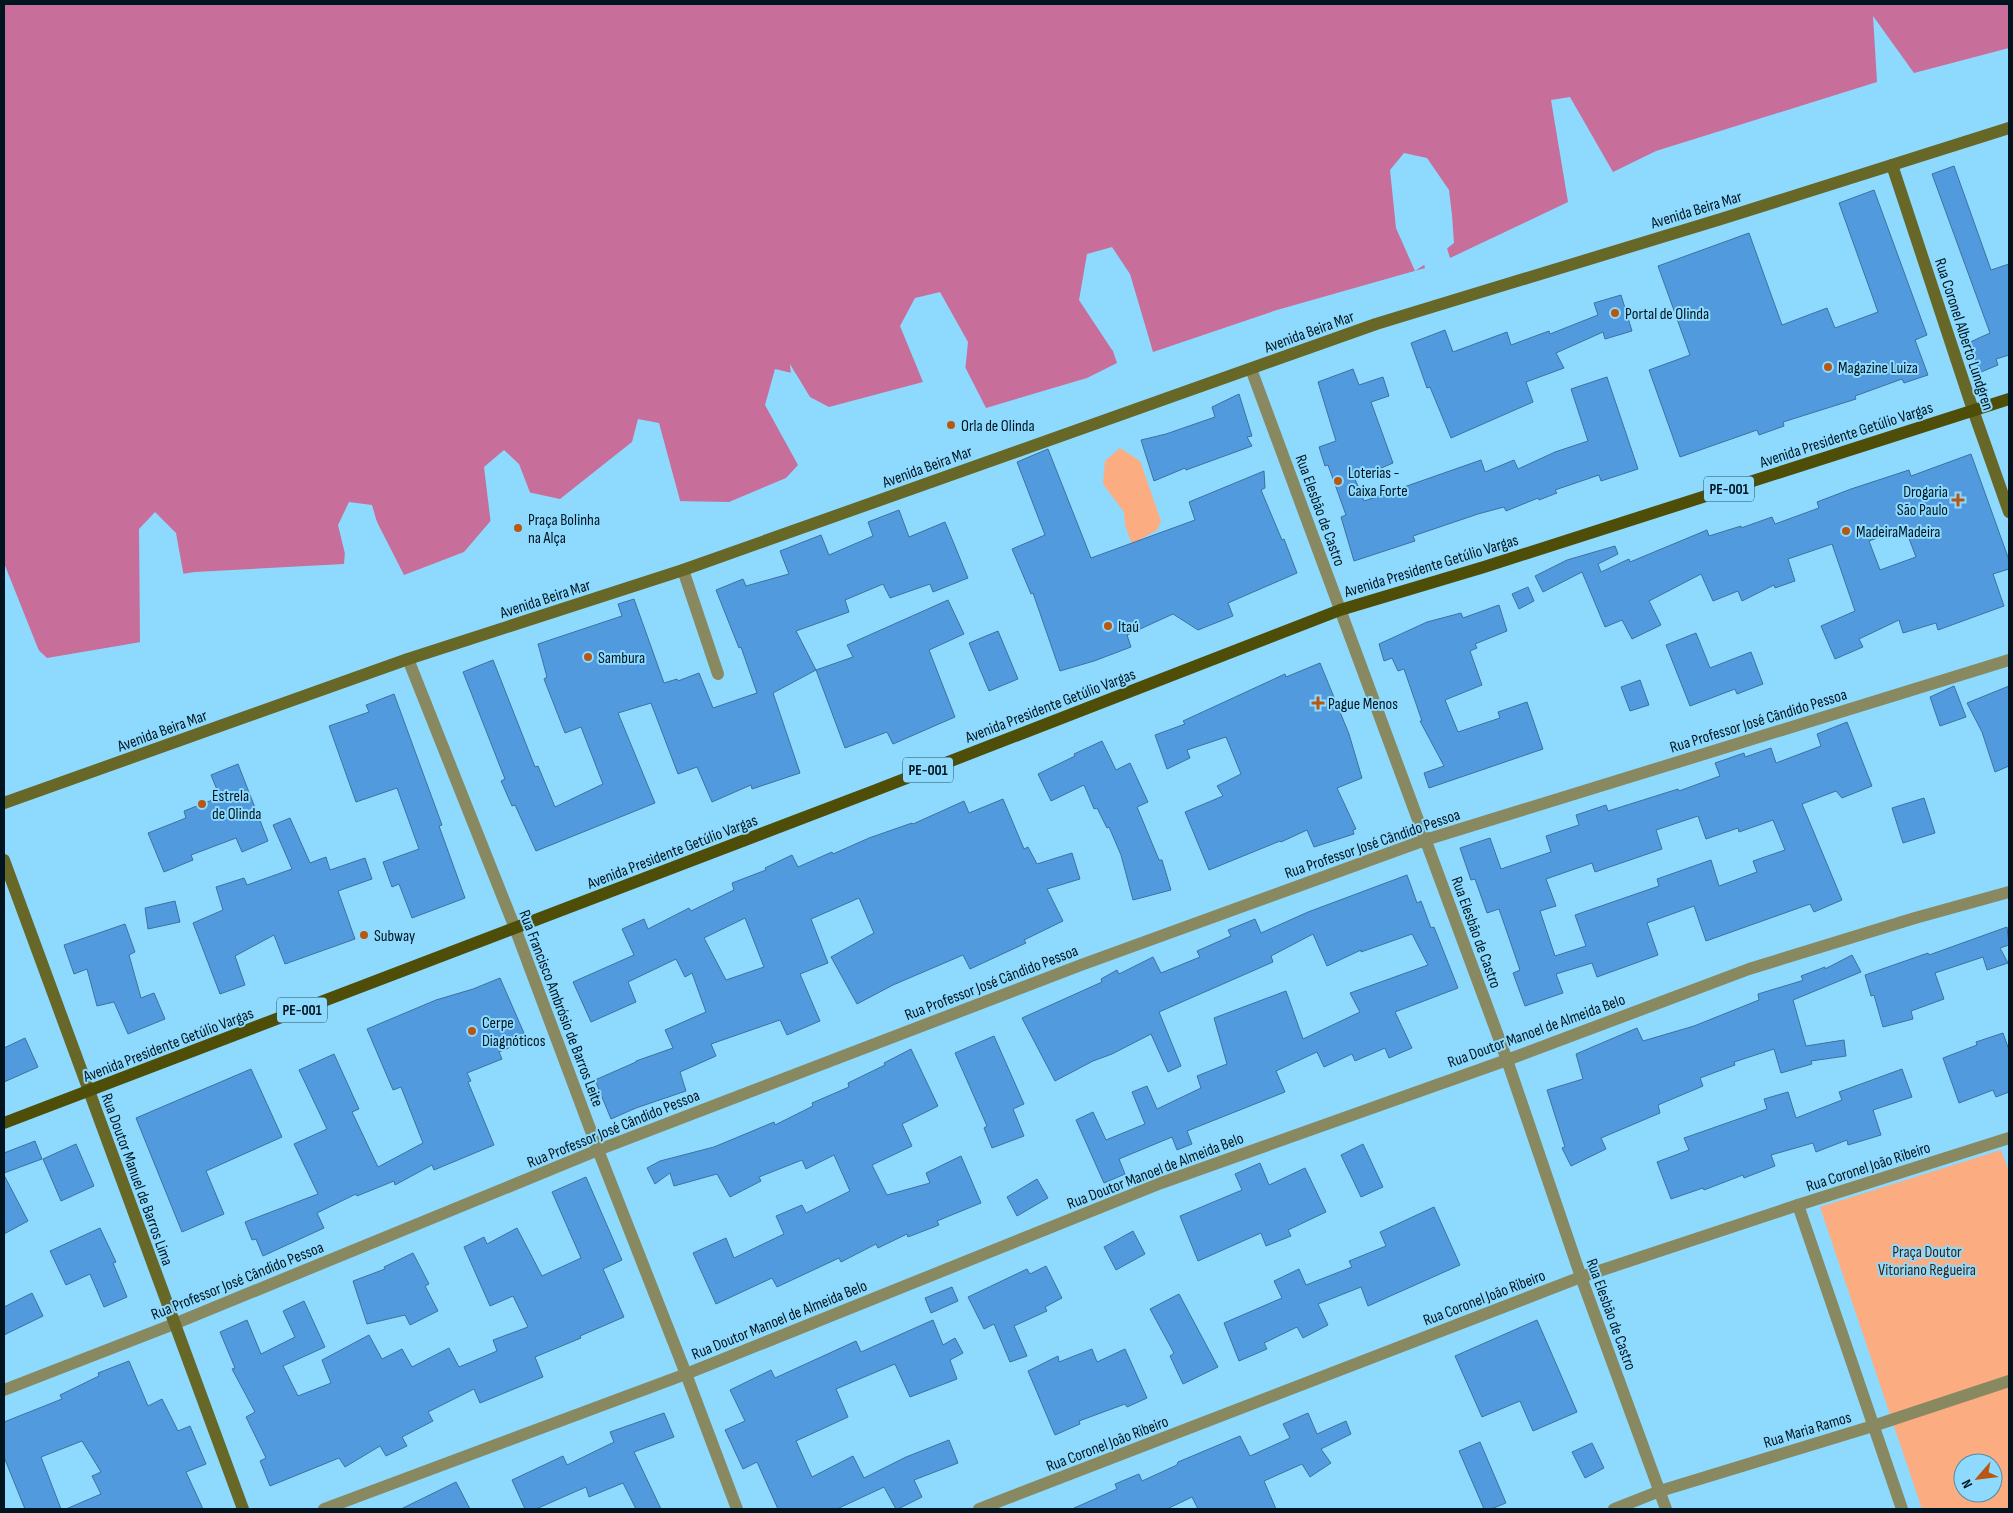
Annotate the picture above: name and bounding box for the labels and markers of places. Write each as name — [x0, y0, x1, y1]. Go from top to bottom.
place label: Portal de Olinda — [1625, 305, 1709, 324]
marker: Portal de Olinda — [1609, 307, 1621, 319]
place label: Magazine Luiza — [1838, 359, 1918, 378]
marker: Magazine Luiza — [1822, 361, 1834, 373]
place label: Orla de Olinda — [961, 417, 1035, 436]
marker: Orla de Olinda — [945, 419, 957, 431]
place label: Loterias - Caixa Forte — [1348, 464, 1408, 501]
marker: Loterias - Caixa Forte — [1332, 475, 1344, 487]
place label: Drogaria São Paulo — [1897, 483, 1948, 520]
marker: Drogaria São Paulo — [1952, 494, 1964, 506]
place label: Praça Bolinha na Alça — [528, 511, 600, 548]
marker: Praça Bolinha na Alça — [512, 522, 524, 534]
place label: MadeiraMadeira — [1856, 523, 1940, 542]
marker: MadeiraMadeira — [1840, 525, 1852, 537]
place label: Itaú — [1118, 618, 1139, 637]
marker: Itaú — [1102, 620, 1114, 632]
place label: Sambura — [598, 649, 645, 668]
marker: Sambura — [582, 651, 594, 663]
place label: Pague Menos — [1328, 695, 1398, 714]
marker: Pague Menos — [1312, 697, 1324, 709]
place label: Estrela de Olinda — [212, 787, 262, 824]
marker: Estrela de Olinda — [196, 798, 208, 810]
place label: Subway — [374, 927, 415, 946]
marker: Subway — [358, 929, 370, 941]
place label: Cerpe Diagnóticos — [482, 1014, 546, 1051]
marker: Cerpe Diagnóticos — [466, 1025, 478, 1037]

